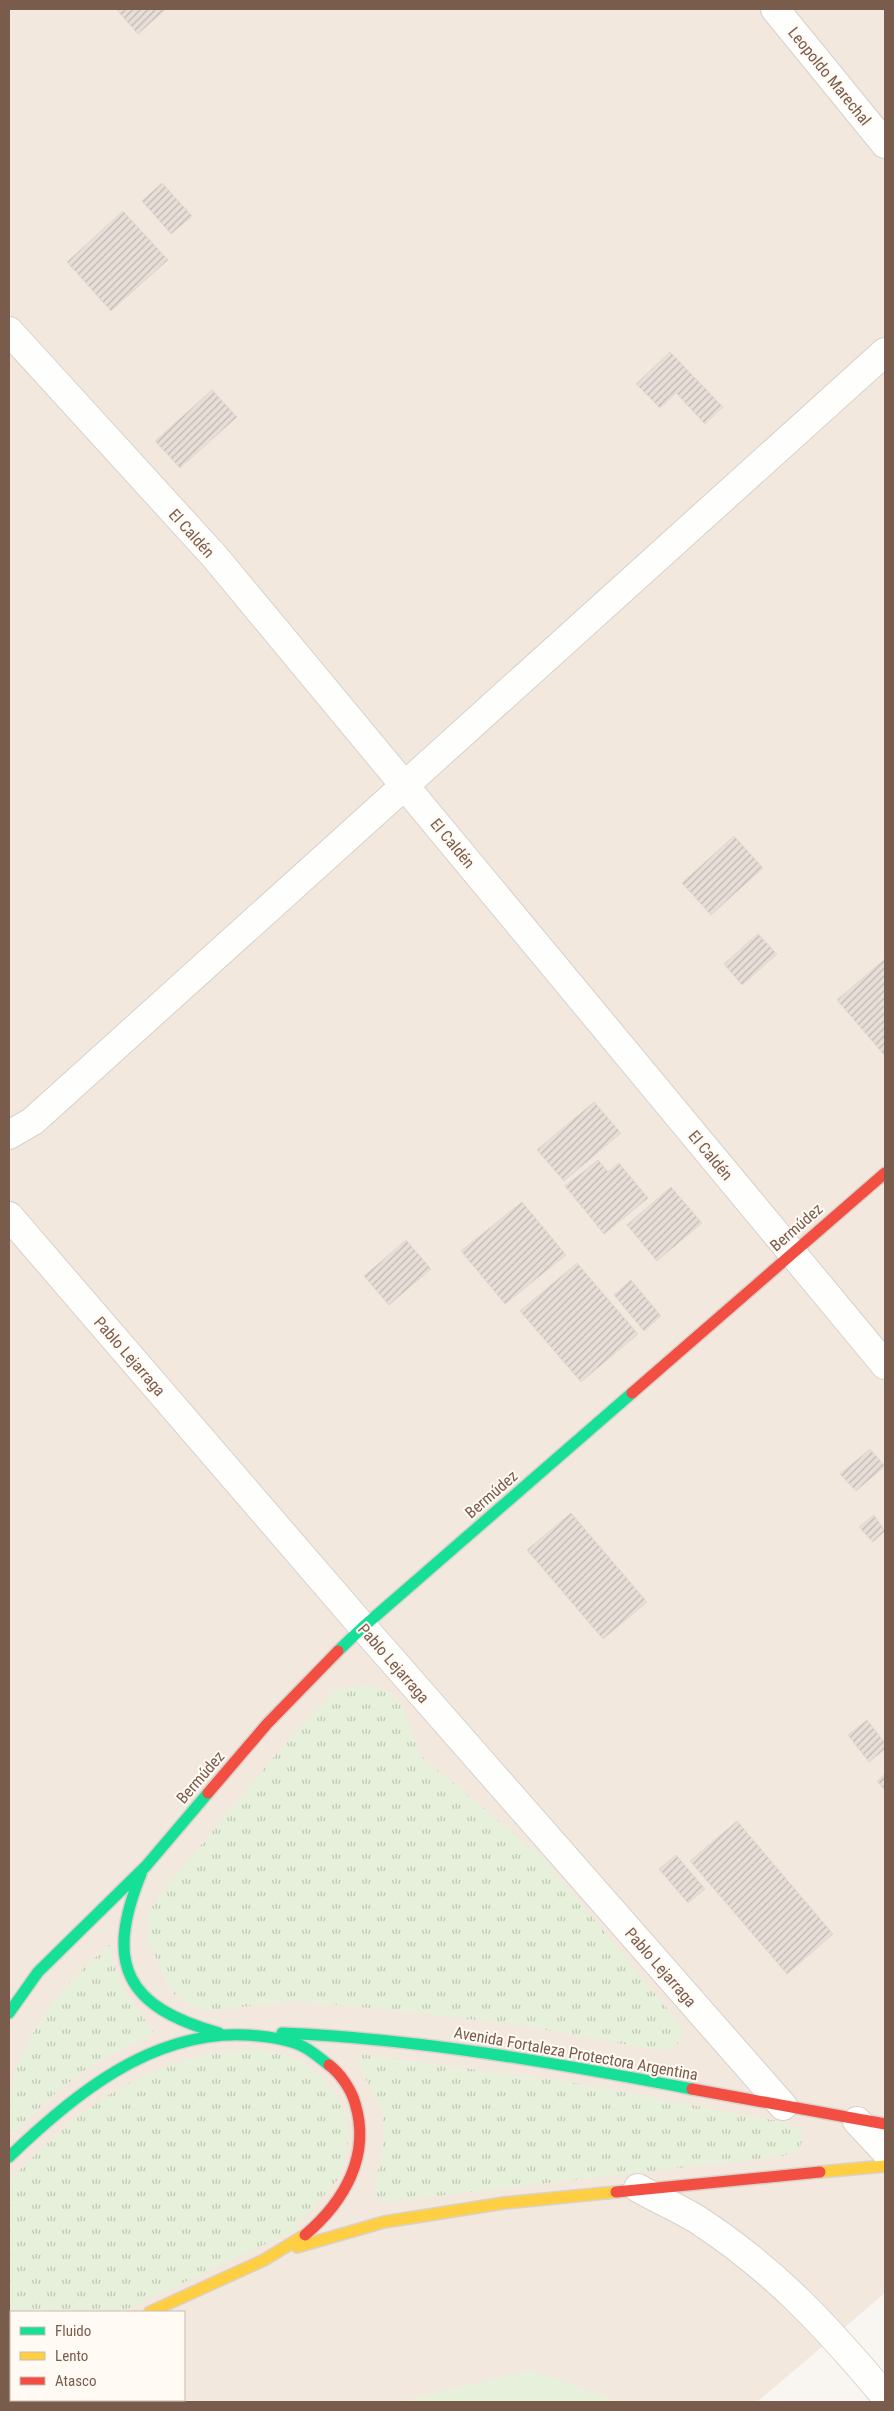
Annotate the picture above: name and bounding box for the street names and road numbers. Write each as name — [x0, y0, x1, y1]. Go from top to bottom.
street label: Leopoldo Marechal — [784, 23, 875, 129]
street label: El Caldén — [165, 505, 218, 562]
street label: El Caldén — [426, 815, 479, 872]
street label: El Caldén — [684, 1127, 737, 1184]
street label: Bermúdez — [766, 1199, 826, 1255]
street label: Pablo Lejarraga — [90, 1313, 169, 1400]
street label: Bermúdez — [461, 1466, 521, 1522]
street label: Pablo Lejarraga — [354, 1620, 433, 1707]
street label: Bermúdez — [172, 1747, 228, 1807]
street label: Pablo Lejarraga — [621, 1924, 700, 2011]
street label: Avenida Fortaleza Protectora Argentina — [453, 2023, 699, 2084]

